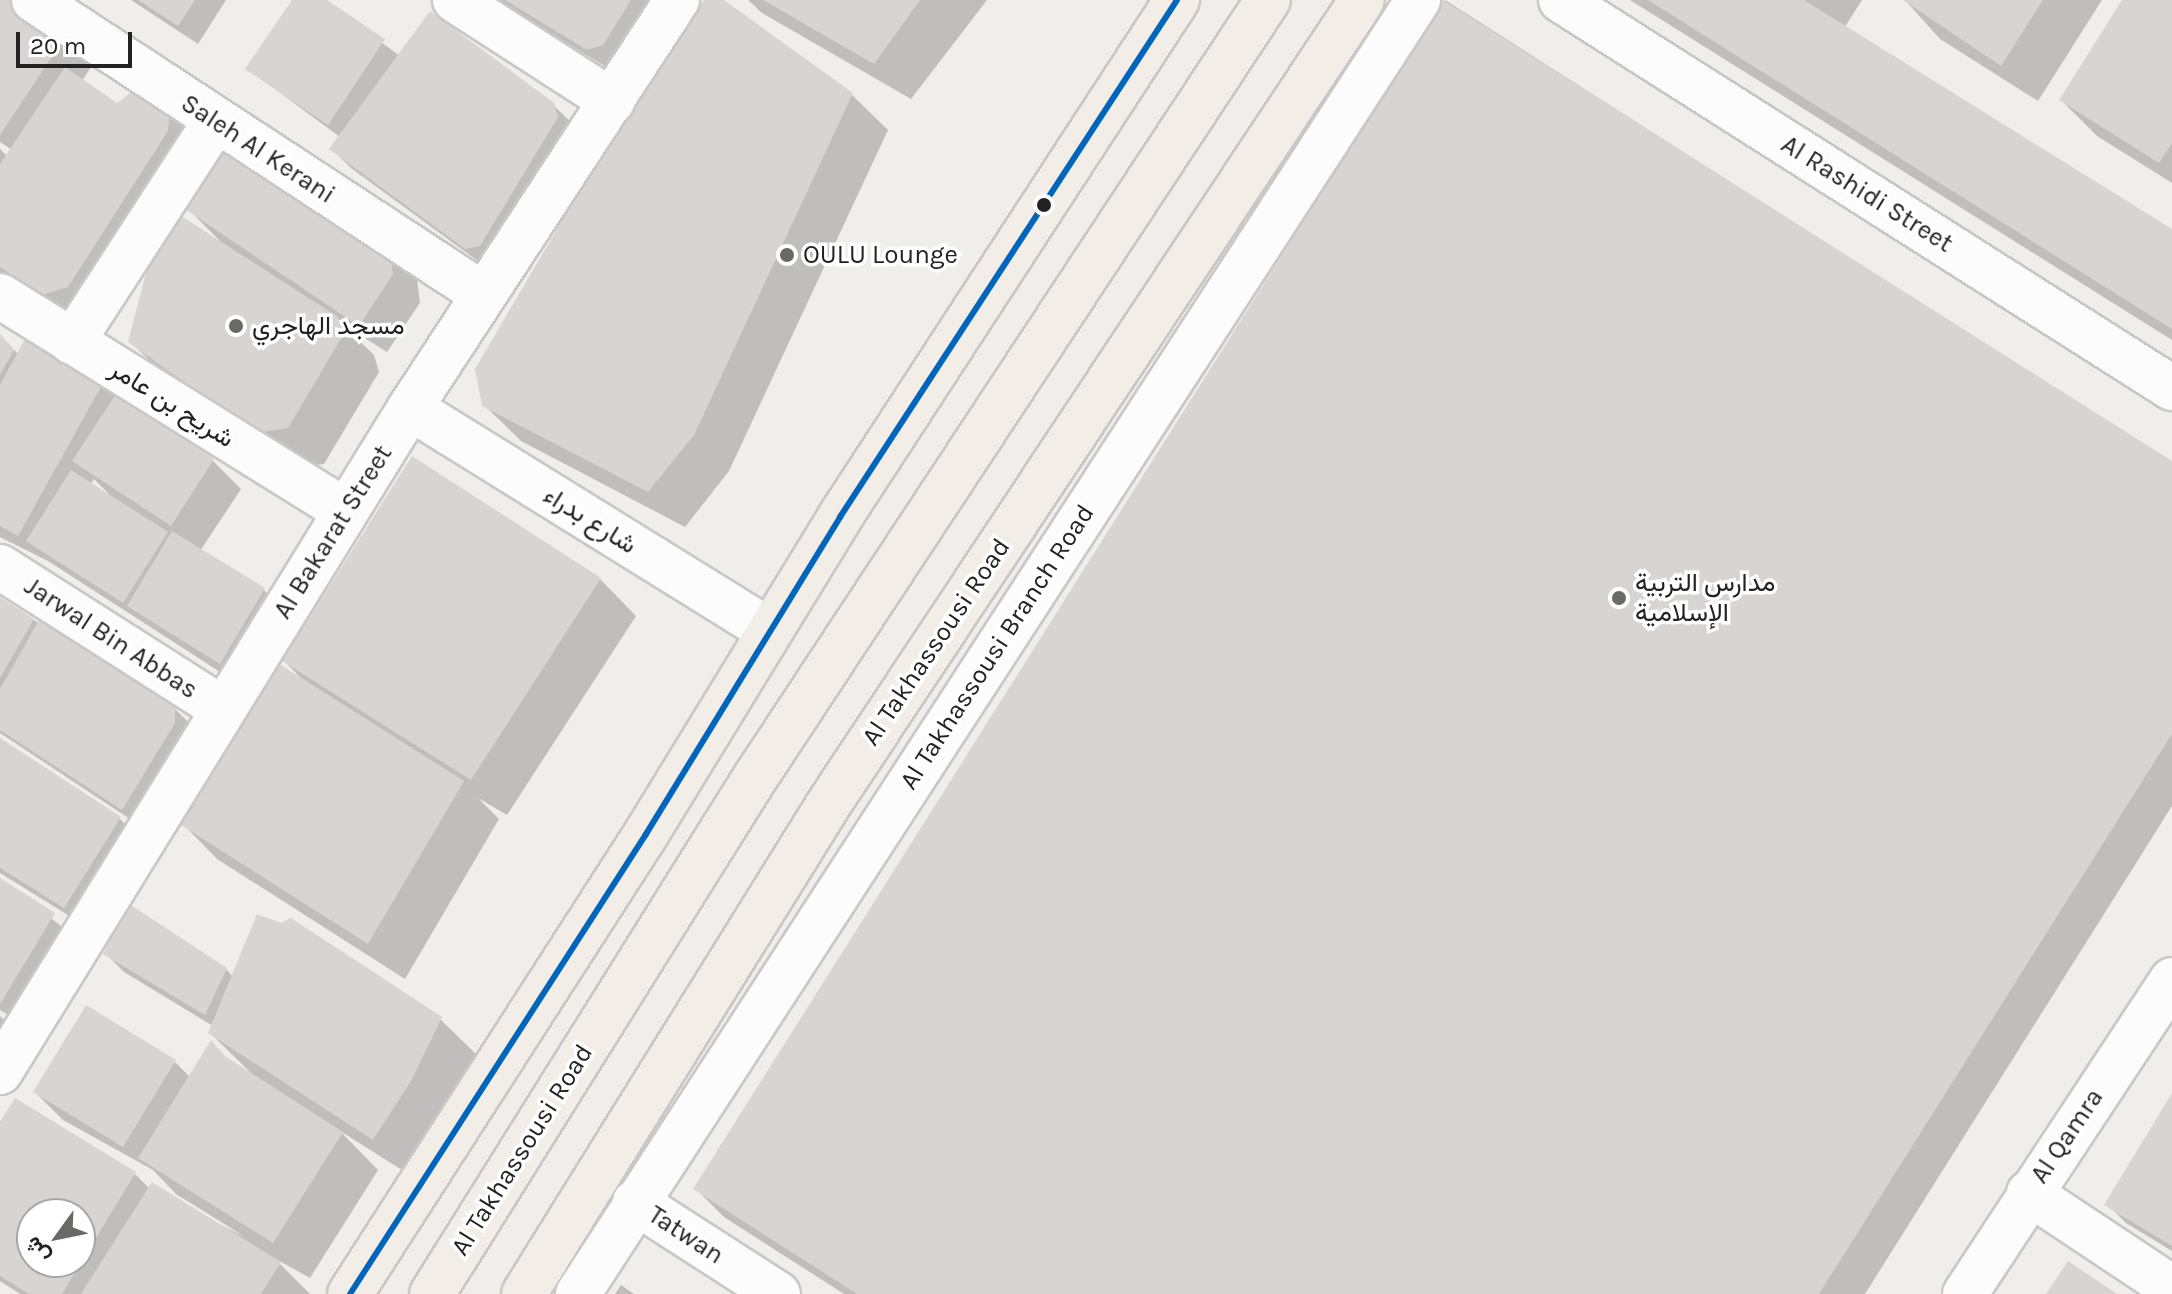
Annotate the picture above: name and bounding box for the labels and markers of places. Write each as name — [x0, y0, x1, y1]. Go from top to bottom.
unlabelled marker — [1036, 197, 1052, 213]
place label: OULU Lounge — [803, 239, 958, 271]
marker: OULU Lounge — [778, 246, 796, 264]
place label: مسجد الهاجري — [252, 310, 405, 342]
marker: مسجد الهاجري — [227, 317, 245, 335]
place label: مدارس التربية الإسلامية — [1635, 567, 1775, 628]
marker: مدارس التربية الإسلامية — [1610, 589, 1628, 607]

